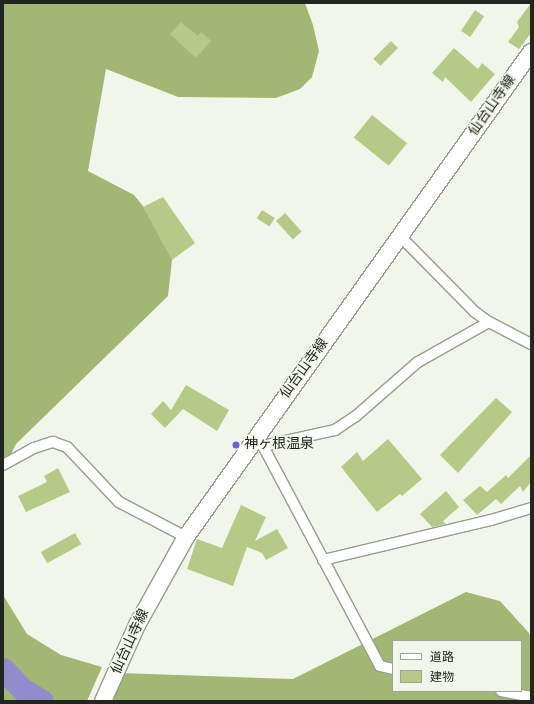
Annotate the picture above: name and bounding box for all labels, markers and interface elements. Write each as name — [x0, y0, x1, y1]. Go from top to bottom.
street label: 仙台山寺線 — [466, 73, 520, 139]
street label: 仙台山寺線 — [278, 336, 332, 402]
place label: 神ヶ根温泉 — [244, 437, 314, 453]
marker: 神ヶ根温泉 — [231, 440, 241, 450]
street label: 仙台山寺線 — [109, 607, 153, 677]
legend — [392, 640, 522, 692]
text: 道路 — [430, 650, 454, 666]
text: 建物 — [430, 670, 454, 686]

